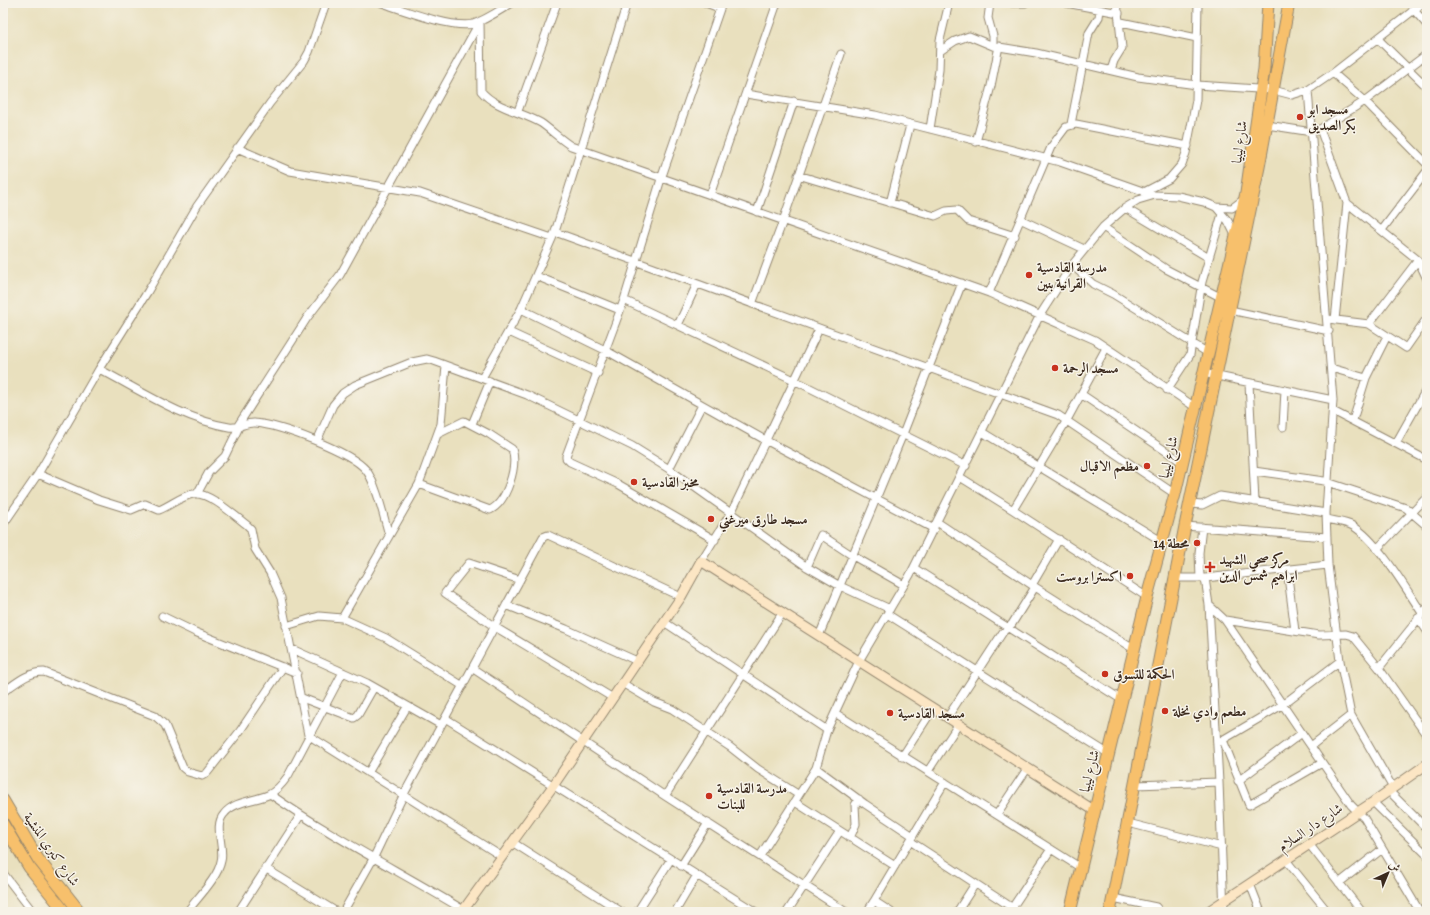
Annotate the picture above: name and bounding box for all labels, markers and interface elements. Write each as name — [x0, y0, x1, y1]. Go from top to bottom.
place label: مسجد ابو بكر الصديق — [1306, 100, 1356, 135]
marker: مسجد ابو بكر الصديق — [1295, 112, 1305, 122]
street label: شارع ليبيا — [1227, 119, 1254, 165]
place label: مدرسة القادسية القرانية بنين — [1037, 258, 1107, 293]
marker: مدرسة القادسية القرانية بنين — [1024, 270, 1034, 280]
place label: مسجد الرحمة — [1063, 359, 1119, 378]
marker: مسجد الرحمة — [1050, 363, 1060, 373]
street label: شارع ليبيا — [1154, 434, 1185, 481]
place label: مظعم الاقبال — [1080, 457, 1139, 479]
marker: مظعم الاقبال — [1142, 461, 1152, 471]
place label: مخبز القادسية — [642, 473, 699, 492]
marker: مخبز القادسية — [629, 477, 639, 487]
place label: مسجد طارق ميرغني — [719, 510, 808, 533]
marker: مسجد طارق ميرغني — [706, 514, 716, 524]
place label: محطة 14 — [1153, 534, 1190, 553]
marker: محطة 14 — [1192, 538, 1202, 548]
place label: مركز صحي الشهيد ابراهيم شمس الدين — [1219, 550, 1298, 590]
marker: مركز صحي الشهيد ابراهيم شمس الدين — [1204, 561, 1216, 573]
place label: اكسترا بروست — [1056, 567, 1122, 586]
marker: اكسترا بروست — [1125, 571, 1135, 581]
place label: الحكمة للتسوق — [1113, 665, 1175, 684]
marker: الحكمة للتسوق — [1100, 669, 1110, 679]
place label: مطعم وادي نخلة — [1172, 702, 1246, 724]
place label: مسجد القادسية — [898, 704, 965, 723]
marker: مطعم وادي نخلة — [1160, 706, 1170, 716]
marker: مسجد القادسية — [885, 708, 895, 718]
street label: شارع ليبيا — [1075, 748, 1106, 795]
place label: مدرسة القادسية للبنات — [717, 779, 787, 814]
marker: مدرسة القادسية للبنات — [704, 791, 714, 801]
street label: شارع دار السلام — [1274, 799, 1348, 859]
street label: شارع كبري المنشية — [18, 809, 84, 891]
north arrow — [1368, 853, 1408, 893]
text: ش — [1385, 857, 1404, 875]

